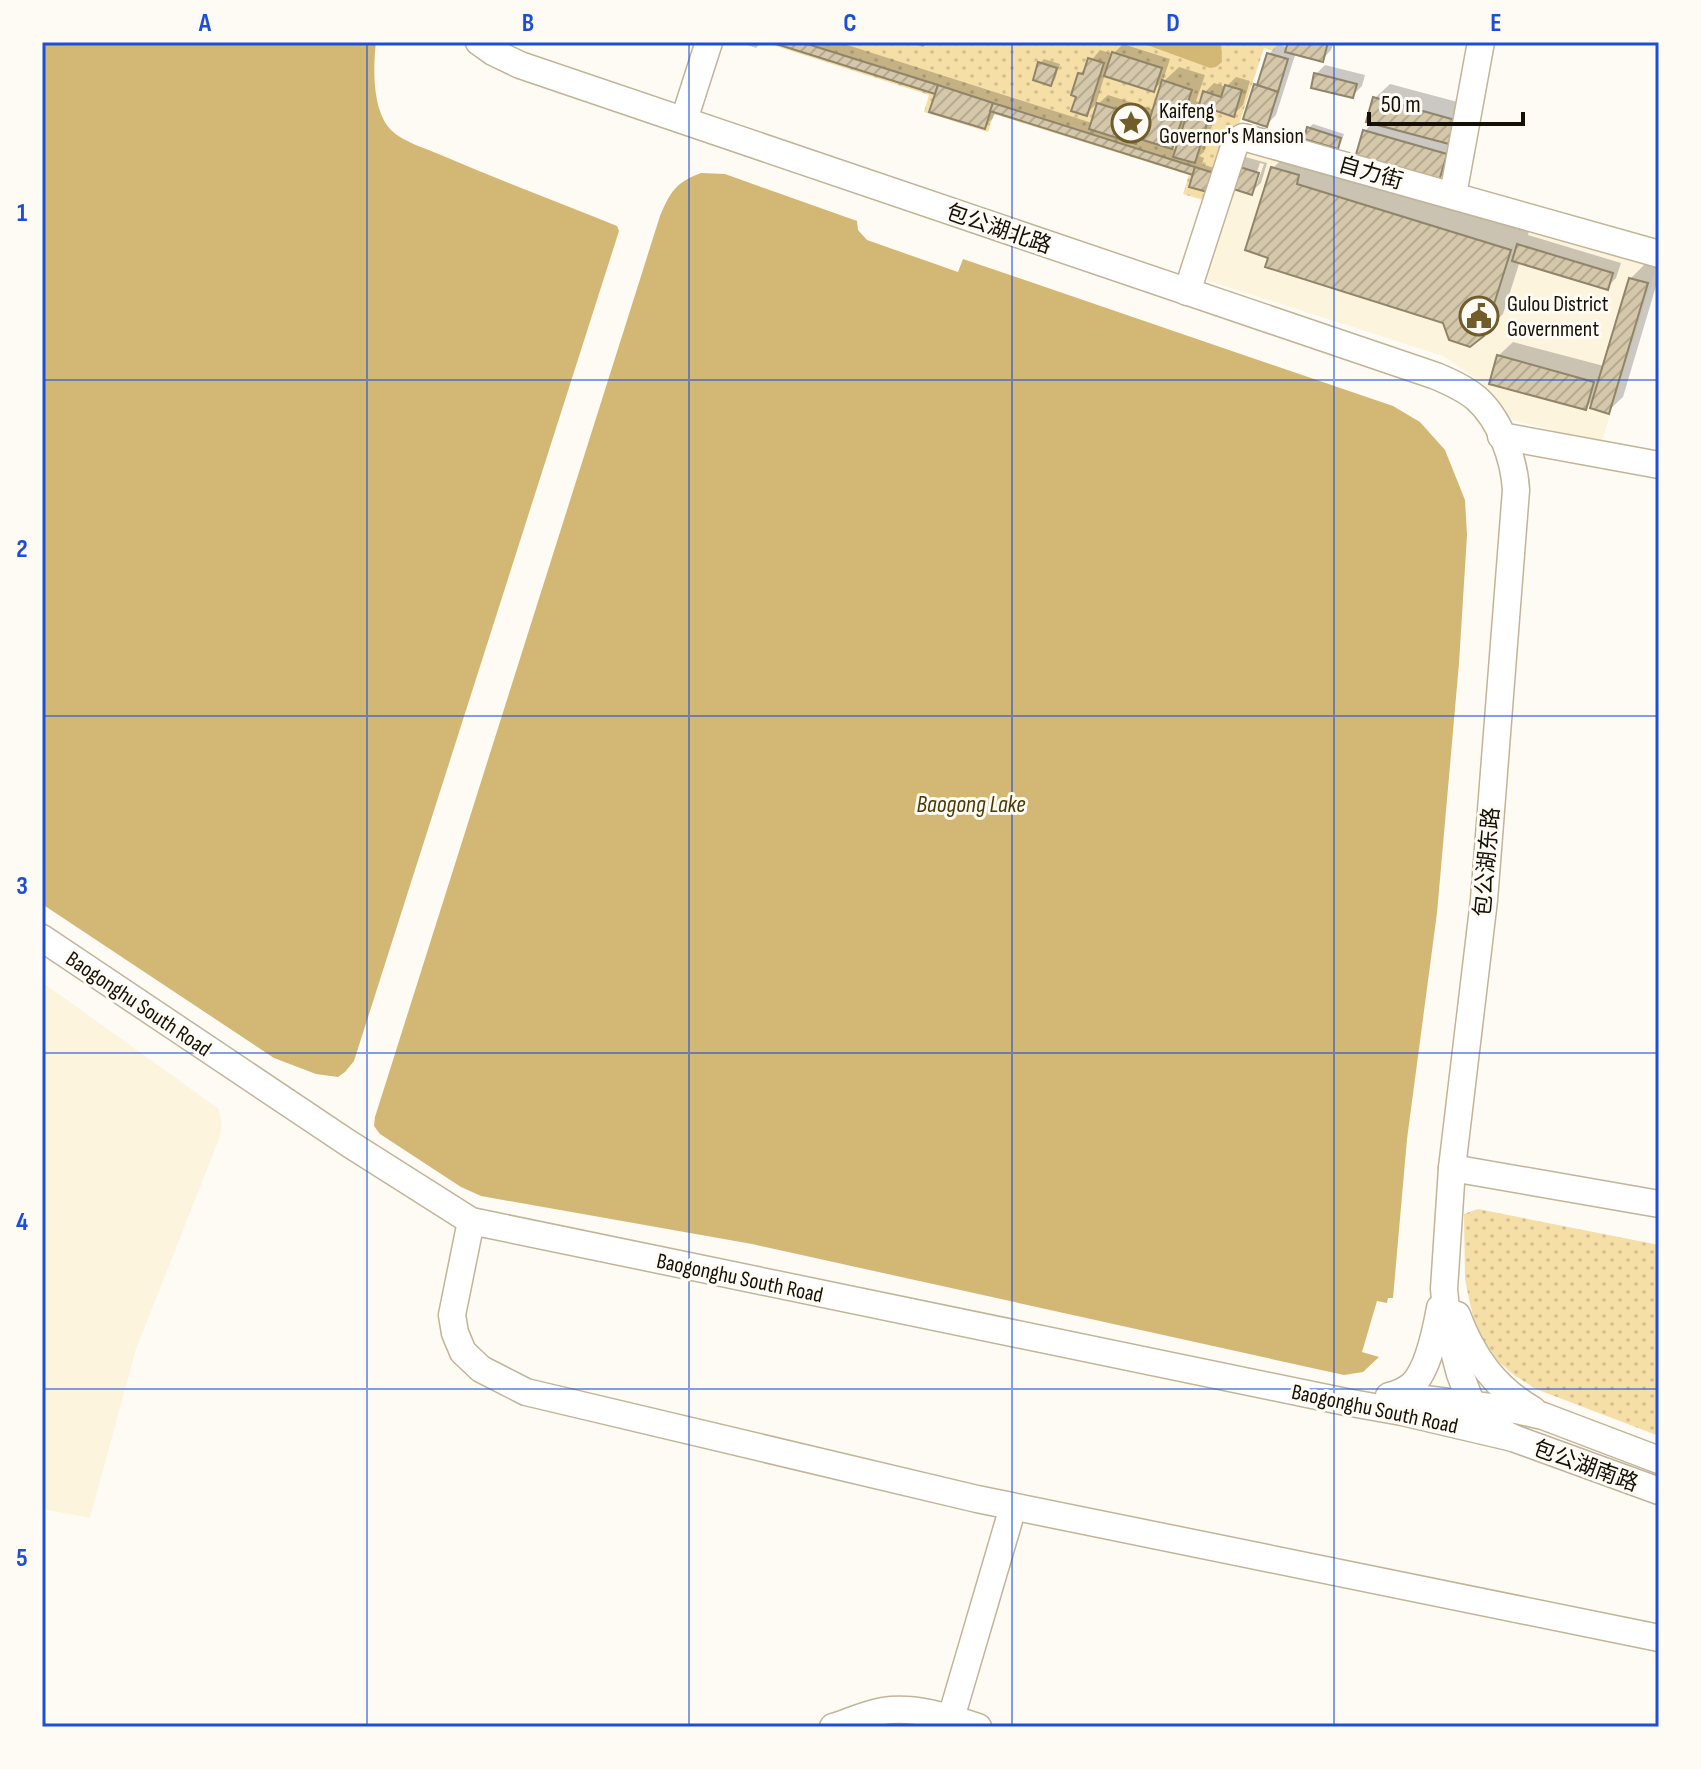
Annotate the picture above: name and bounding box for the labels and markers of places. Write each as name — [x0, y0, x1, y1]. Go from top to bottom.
place label: Kaifeng Governor's Mansion — [1159, 98, 1304, 150]
place icon: Kaifeng Governor's Mansion — [1110, 102, 1152, 144]
place label: Gulou District Government — [1507, 291, 1609, 343]
public building icon: Gulou District Government — [1458, 295, 1500, 337]

